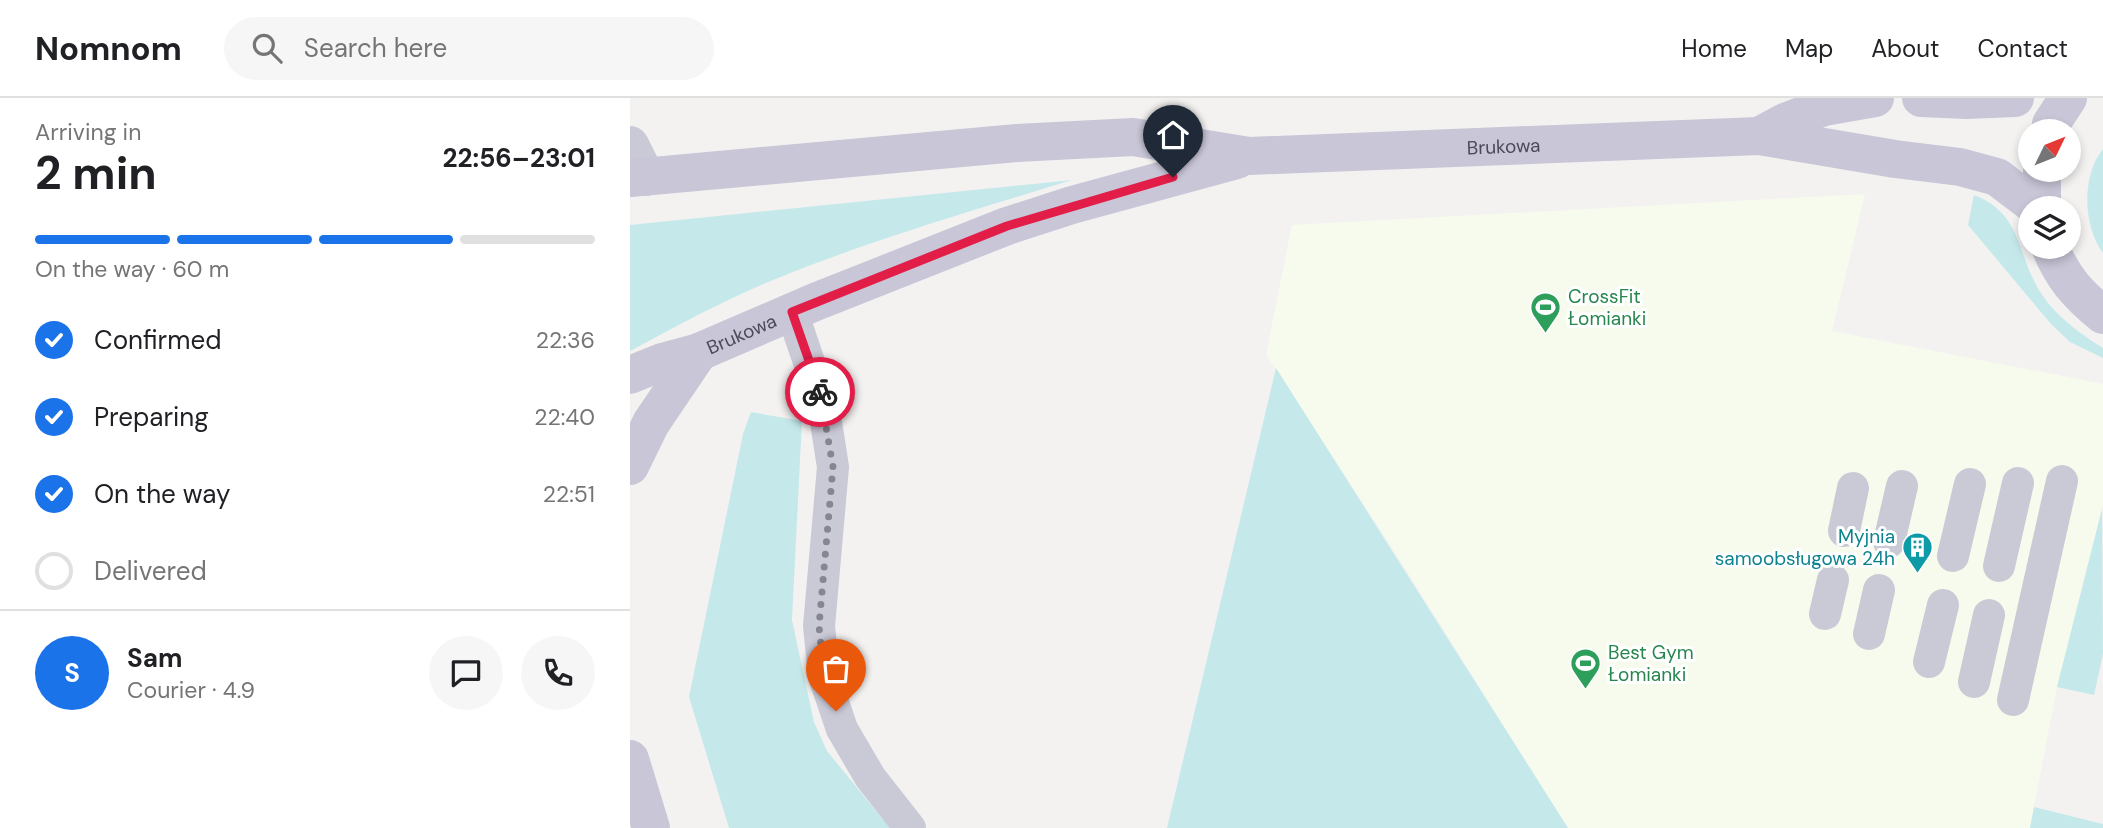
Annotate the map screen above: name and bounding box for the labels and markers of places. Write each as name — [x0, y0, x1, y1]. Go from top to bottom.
pin — [1143, 105, 1203, 177]
place label: CrossFit Łomianki — [1568, 284, 1646, 331]
sports icon: CrossFit Łomianki — [1528, 290, 1562, 334]
place label: Myjnia samoobsługowa 24h — [1715, 524, 1895, 571]
building icon: Myjnia samoobsługowa 24h — [1901, 530, 1935, 574]
pin — [806, 639, 866, 711]
place label: Best Gym Łomianki — [1608, 640, 1694, 687]
sports icon: Best Gym Łomianki — [1568, 646, 1602, 690]

